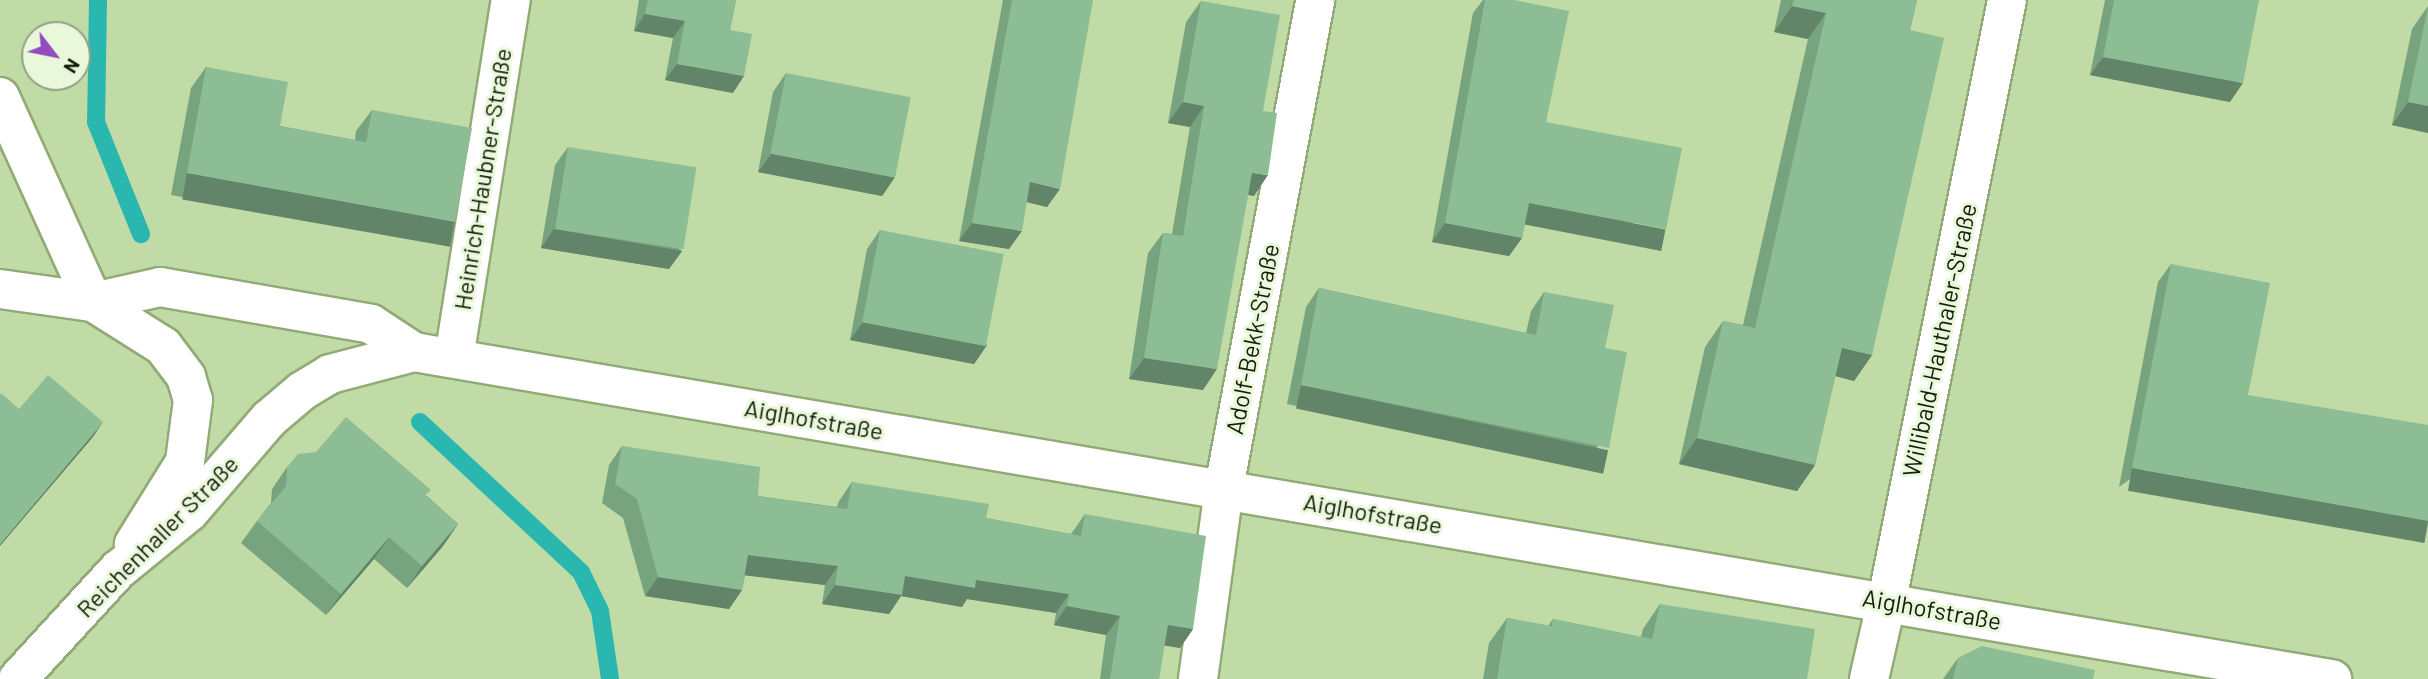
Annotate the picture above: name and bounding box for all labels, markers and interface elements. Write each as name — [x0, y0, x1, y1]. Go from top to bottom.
north arrow — [21, 21, 91, 91]
street label: Heinrich-Haubner-Straße — [447, 46, 517, 312]
text: N — [59, 55, 86, 78]
street label: Willibald-Hauthaler-Straße — [1896, 201, 1982, 479]
street label: Adolf-Bekk-Straße — [1219, 241, 1285, 437]
street label: Aiglhofstraße — [742, 393, 886, 445]
street label: Reichenhaller Straße — [70, 449, 244, 623]
street label: Aiglhofstraße — [1301, 487, 1445, 539]
street label: Aiglhofstraße — [1860, 583, 2004, 635]

